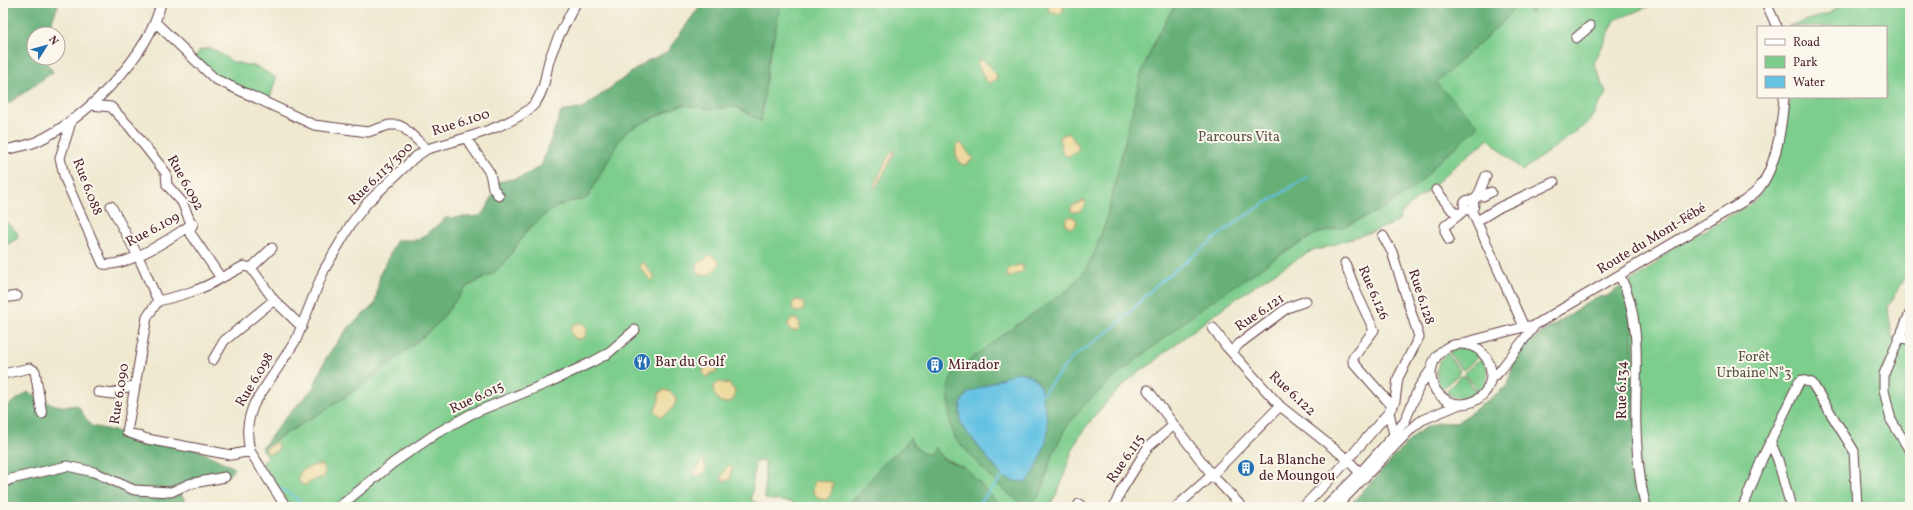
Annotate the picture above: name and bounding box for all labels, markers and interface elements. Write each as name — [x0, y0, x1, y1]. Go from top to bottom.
north arrow — [26, 26, 66, 66]
legend — [1757, 26, 1887, 98]
text: N — [44, 33, 61, 49]
text: Road — [1793, 35, 1820, 51]
text: Park — [1793, 55, 1818, 71]
text: Water — [1793, 75, 1825, 91]
street label: Rue 6.100 — [430, 105, 492, 141]
park label: Parcours Vita — [1198, 128, 1280, 147]
street label: Rue 6.113/300 — [344, 138, 418, 210]
street label: Rue 6.092 — [162, 152, 208, 214]
street label: Rue 6.088 — [67, 156, 107, 218]
street label: Route du Mont-Fébé — [1594, 199, 1710, 279]
street label: Rue 6.109 — [123, 208, 183, 252]
street label: Rue 6.126 — [1353, 263, 1393, 323]
street label: Rue 6.128 — [1403, 267, 1439, 327]
street label: Rue 6.121 — [1232, 290, 1288, 336]
park label: Forêt Urbaine N°3 — [1717, 348, 1791, 383]
street label: Rue 6.098 — [231, 349, 279, 411]
restaurant icon: Bar du Golf — [632, 352, 652, 372]
place label: Bar du Golf — [655, 353, 726, 372]
building icon: Mirador — [925, 355, 945, 375]
place label: Mirador — [948, 356, 999, 375]
street label: Rue 6.134 — [1613, 361, 1632, 419]
street label: Rue 6.090 — [106, 362, 134, 426]
street label: Rue 6.122 — [1264, 367, 1320, 421]
street label: Rue 6.015 — [447, 377, 507, 419]
street label: Rue 6.115 — [1103, 431, 1149, 487]
place label: La Blanche de Moungou — [1259, 451, 1335, 486]
building icon: La Blanche de Moungou — [1236, 458, 1256, 478]

